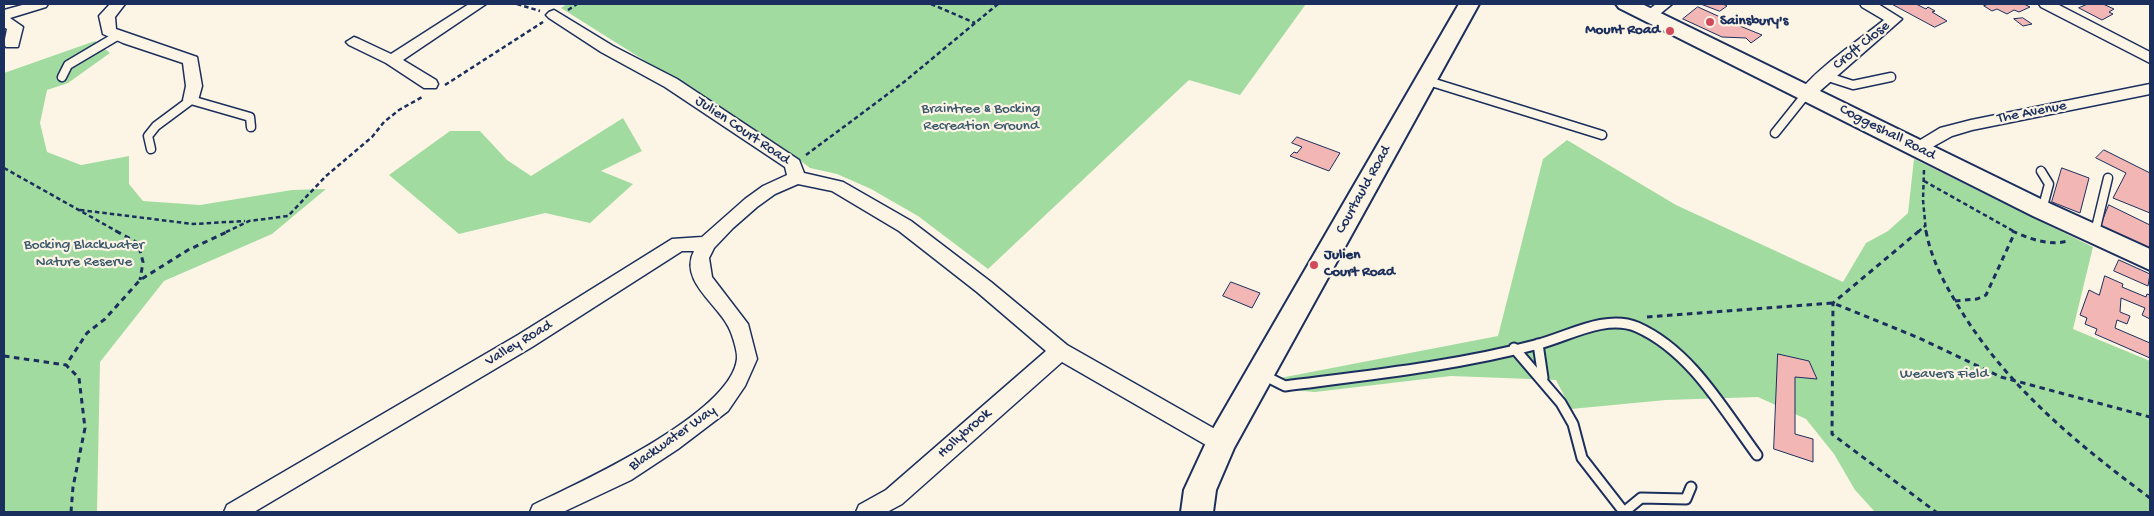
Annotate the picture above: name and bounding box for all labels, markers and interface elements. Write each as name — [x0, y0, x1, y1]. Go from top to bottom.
place label: Sainsbury's — [1720, 13, 1788, 31]
marker: Sainsbury's — [1704, 16, 1716, 28]
street label: Croft Close — [1830, 18, 1894, 74]
place label: Mount Road — [1585, 22, 1660, 40]
marker: Mount Road — [1664, 25, 1676, 37]
street label: Julien Court Road — [691, 93, 793, 169]
street label: The Avenue — [1996, 97, 2068, 129]
park label: Braintree & Bocking Recreation Ground — [922, 101, 1040, 136]
street label: Coggeshall Road — [1836, 101, 1938, 165]
street label: Courtauld Road — [1332, 143, 1396, 237]
park label: Bocking Blackwater Nature Reserve — [24, 237, 144, 272]
place label: Julien Court Road — [1324, 247, 1395, 282]
marker: Julien Court Road — [1308, 259, 1320, 271]
street label: Valley Road — [482, 317, 556, 371]
park label: Weavers Field — [1900, 366, 1988, 384]
street label: Blackwater Way — [626, 402, 720, 476]
street label: Hollybrook — [935, 405, 995, 463]

